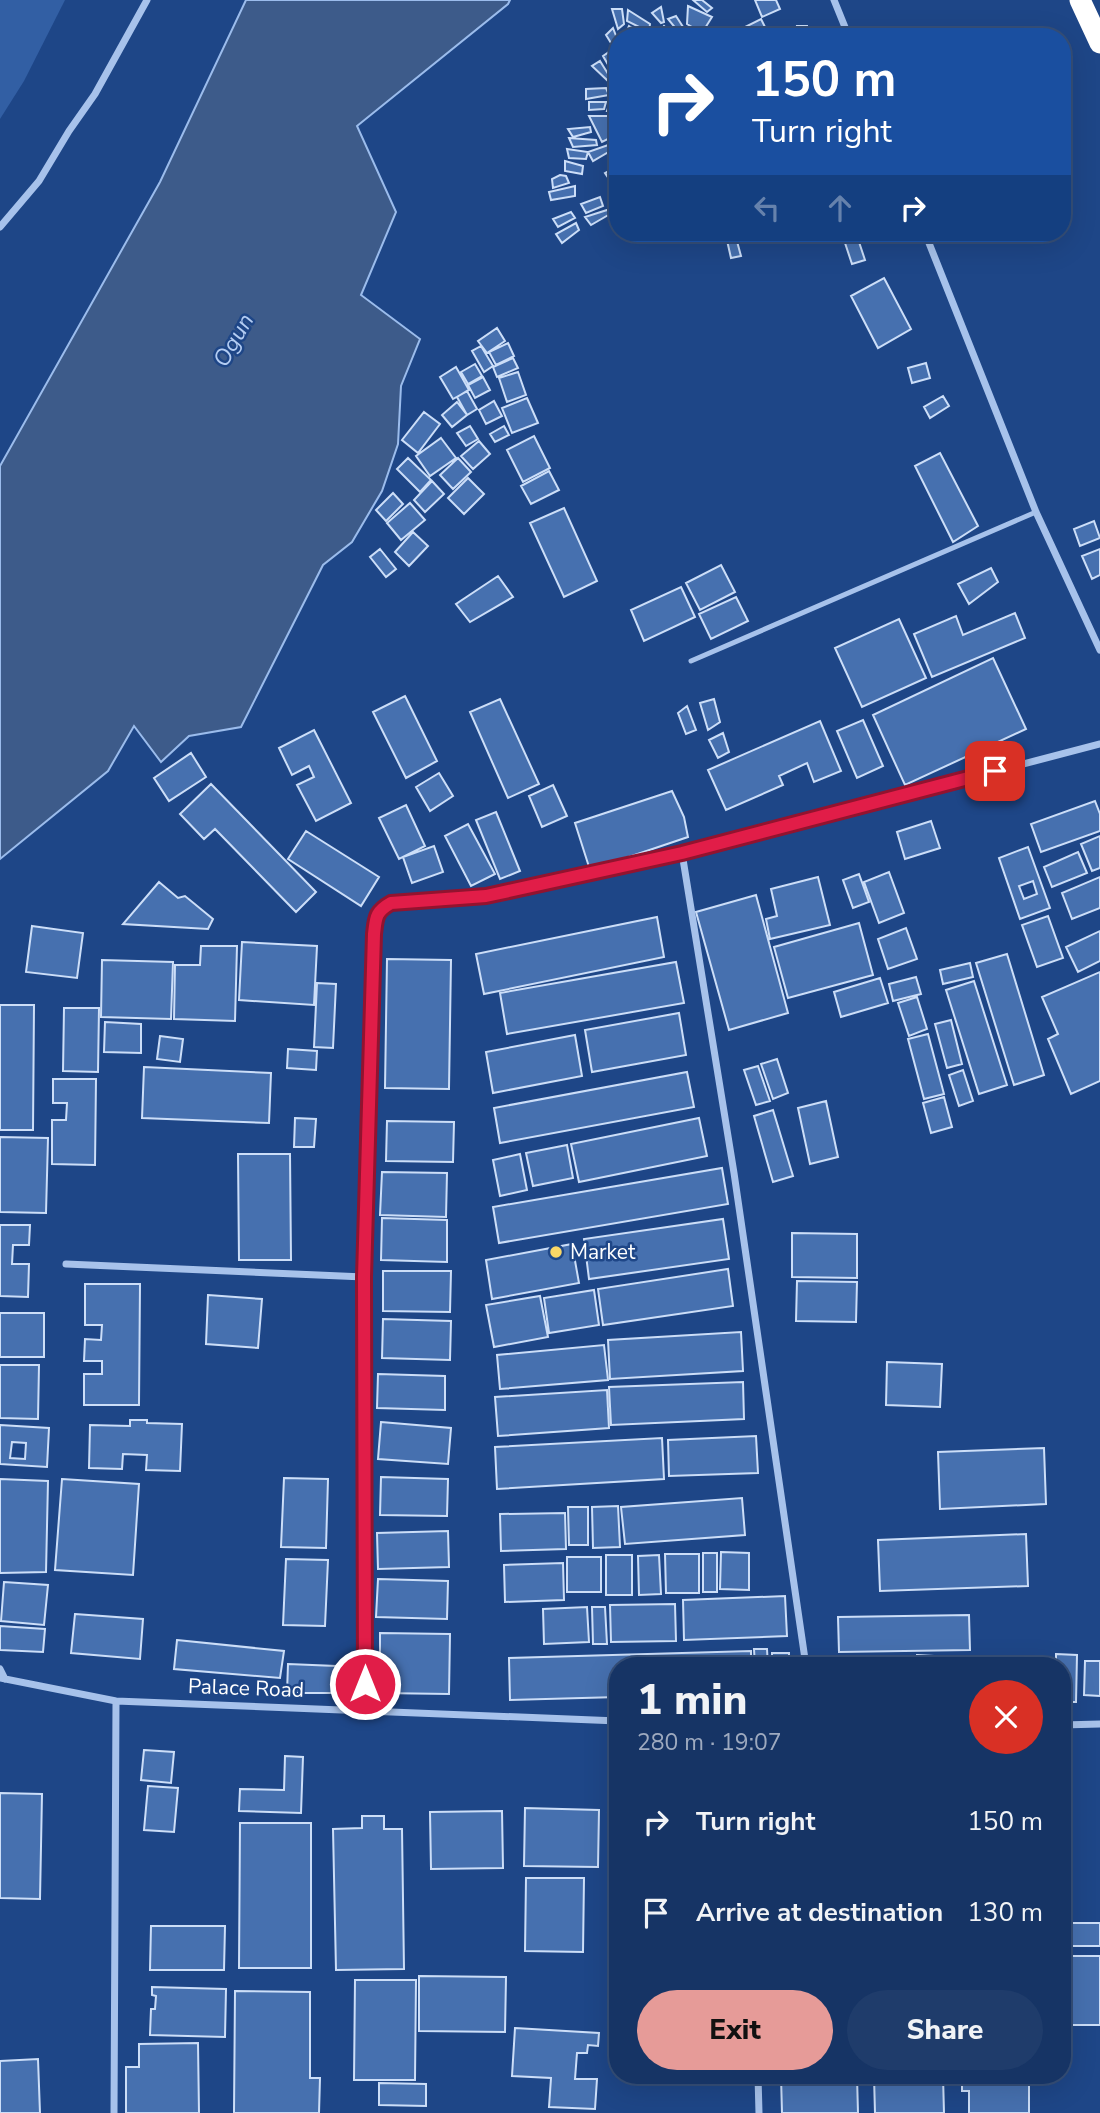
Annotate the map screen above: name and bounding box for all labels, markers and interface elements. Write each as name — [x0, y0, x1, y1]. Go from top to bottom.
text: 150 m — [752, 46, 896, 113]
icon: right — [637, 56, 728, 147]
text: Turn right — [752, 110, 892, 153]
icon: left — [748, 189, 786, 227]
icon: ahead — [821, 189, 859, 227]
icon: right — [894, 189, 932, 227]
water label: Ogun — [206, 308, 261, 373]
pin — [965, 741, 1025, 801]
icon: arrive — [976, 752, 1014, 790]
place label: Market — [570, 1238, 636, 1266]
marker: Market — [548, 1244, 564, 1260]
position arrow — [328, 1647, 402, 1721]
street label: Palace Road — [187, 1672, 305, 1704]
text: 1 min — [637, 1672, 747, 1729]
button: close — [969, 1680, 1043, 1754]
text: 280 m · 19:07 — [637, 1727, 782, 1758]
icon: right — [637, 1803, 675, 1841]
text: Turn right — [696, 1804, 815, 1839]
text: 150 m — [967, 1804, 1043, 1839]
icon: arrive — [637, 1894, 675, 1932]
text: Arrive at destination — [696, 1895, 943, 1930]
text: 130 m — [967, 1895, 1043, 1930]
button: Exit — [637, 1990, 833, 2070]
button: Share — [847, 1990, 1043, 2070]

